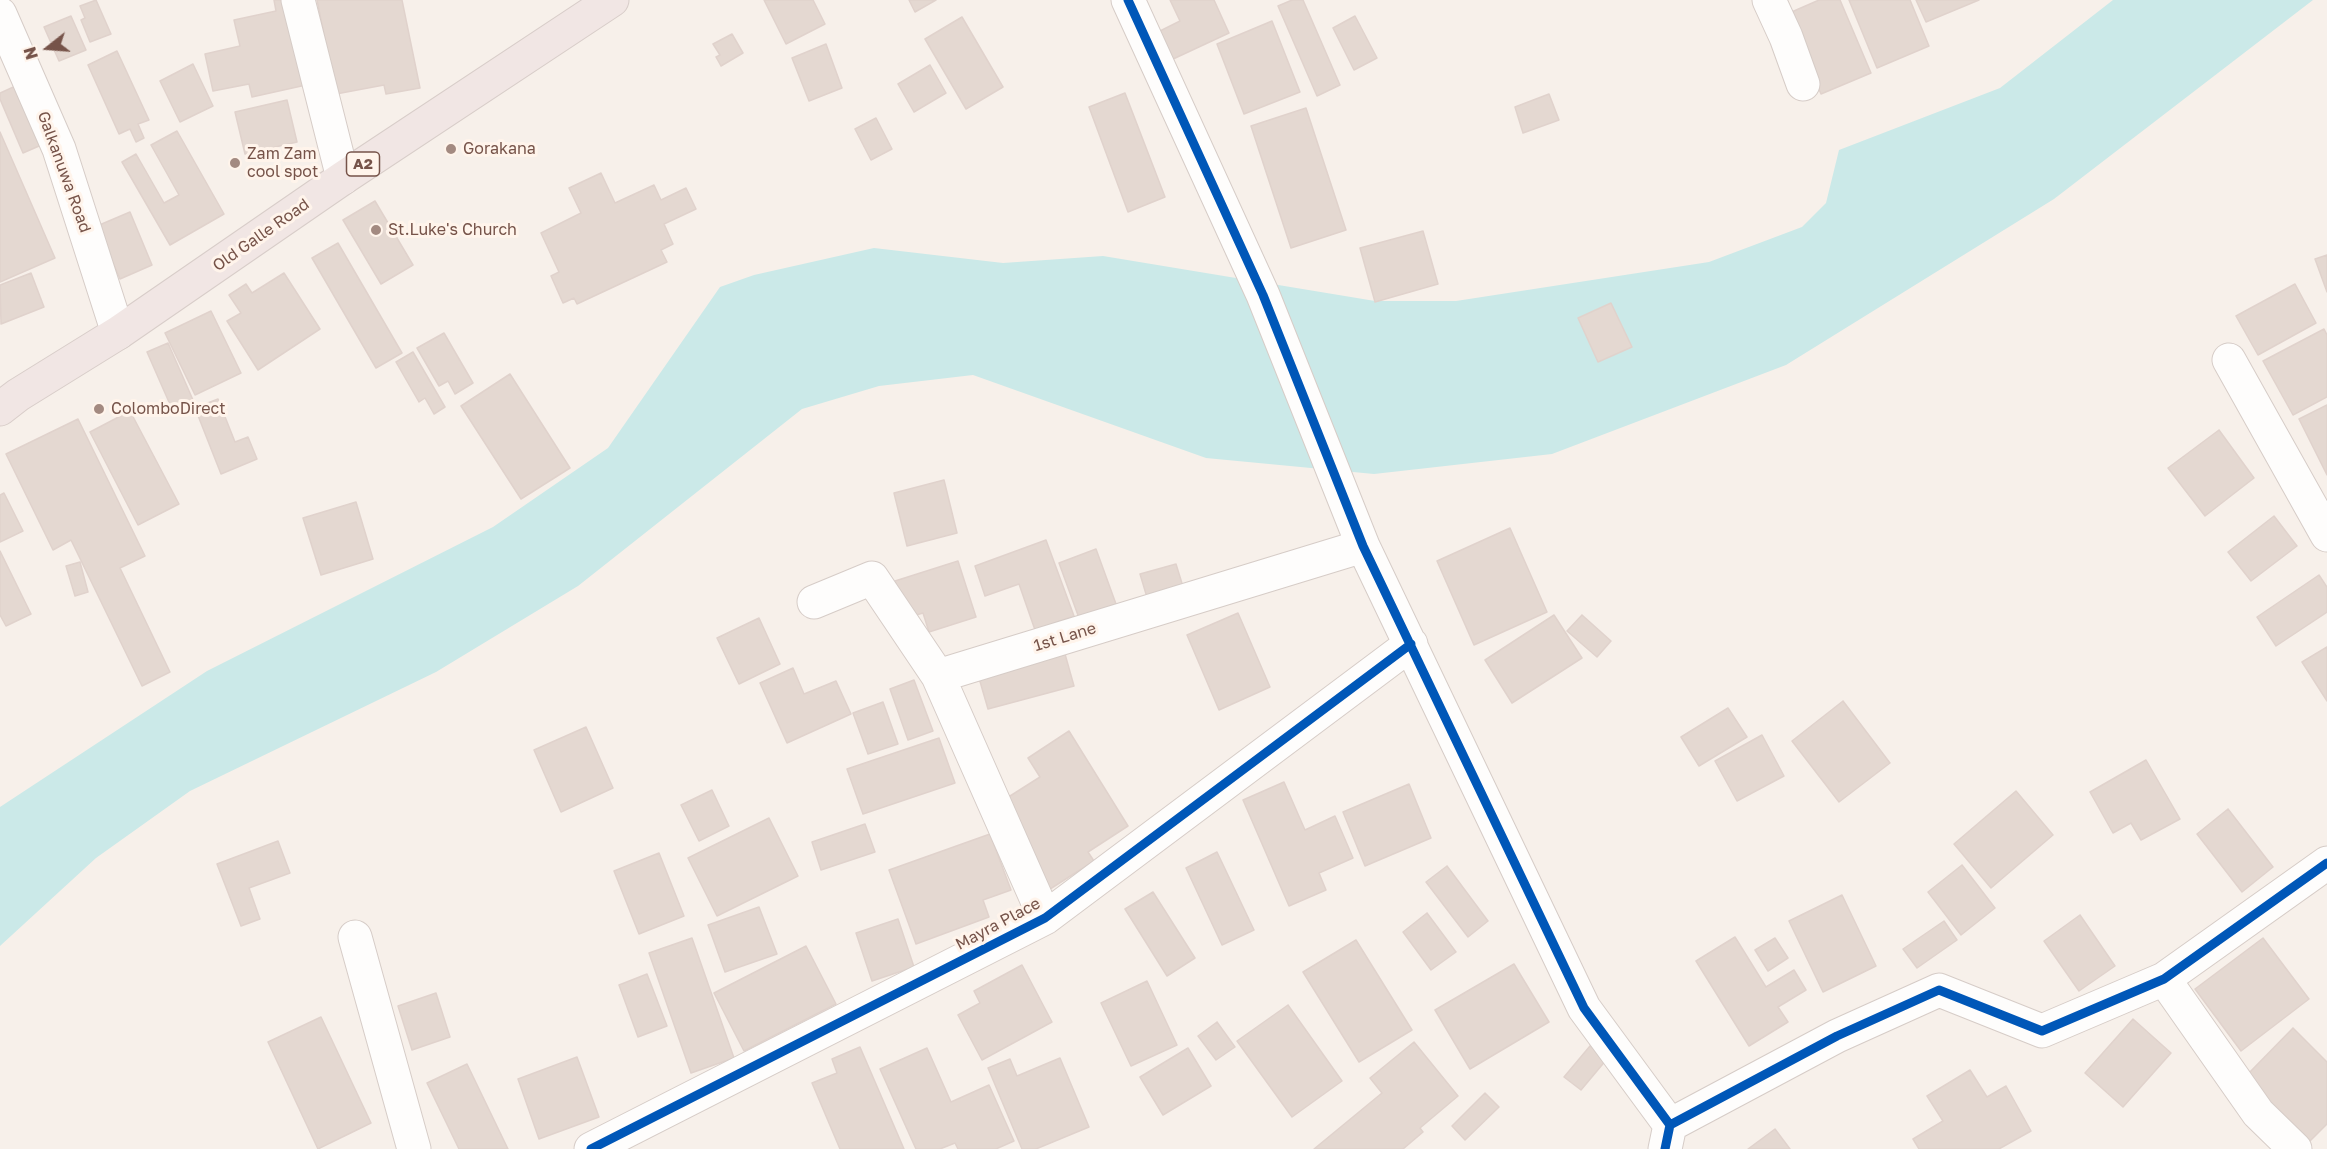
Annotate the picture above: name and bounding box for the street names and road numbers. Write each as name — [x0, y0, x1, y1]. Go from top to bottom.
street label: Galkanuwa Road — [33, 109, 95, 235]
road number: A2 — [346, 152, 380, 176]
street label: Old Galle Road — [209, 195, 313, 275]
street label: 1st Lane — [1032, 618, 1098, 656]
street label: Mayra Place — [952, 894, 1044, 954]

